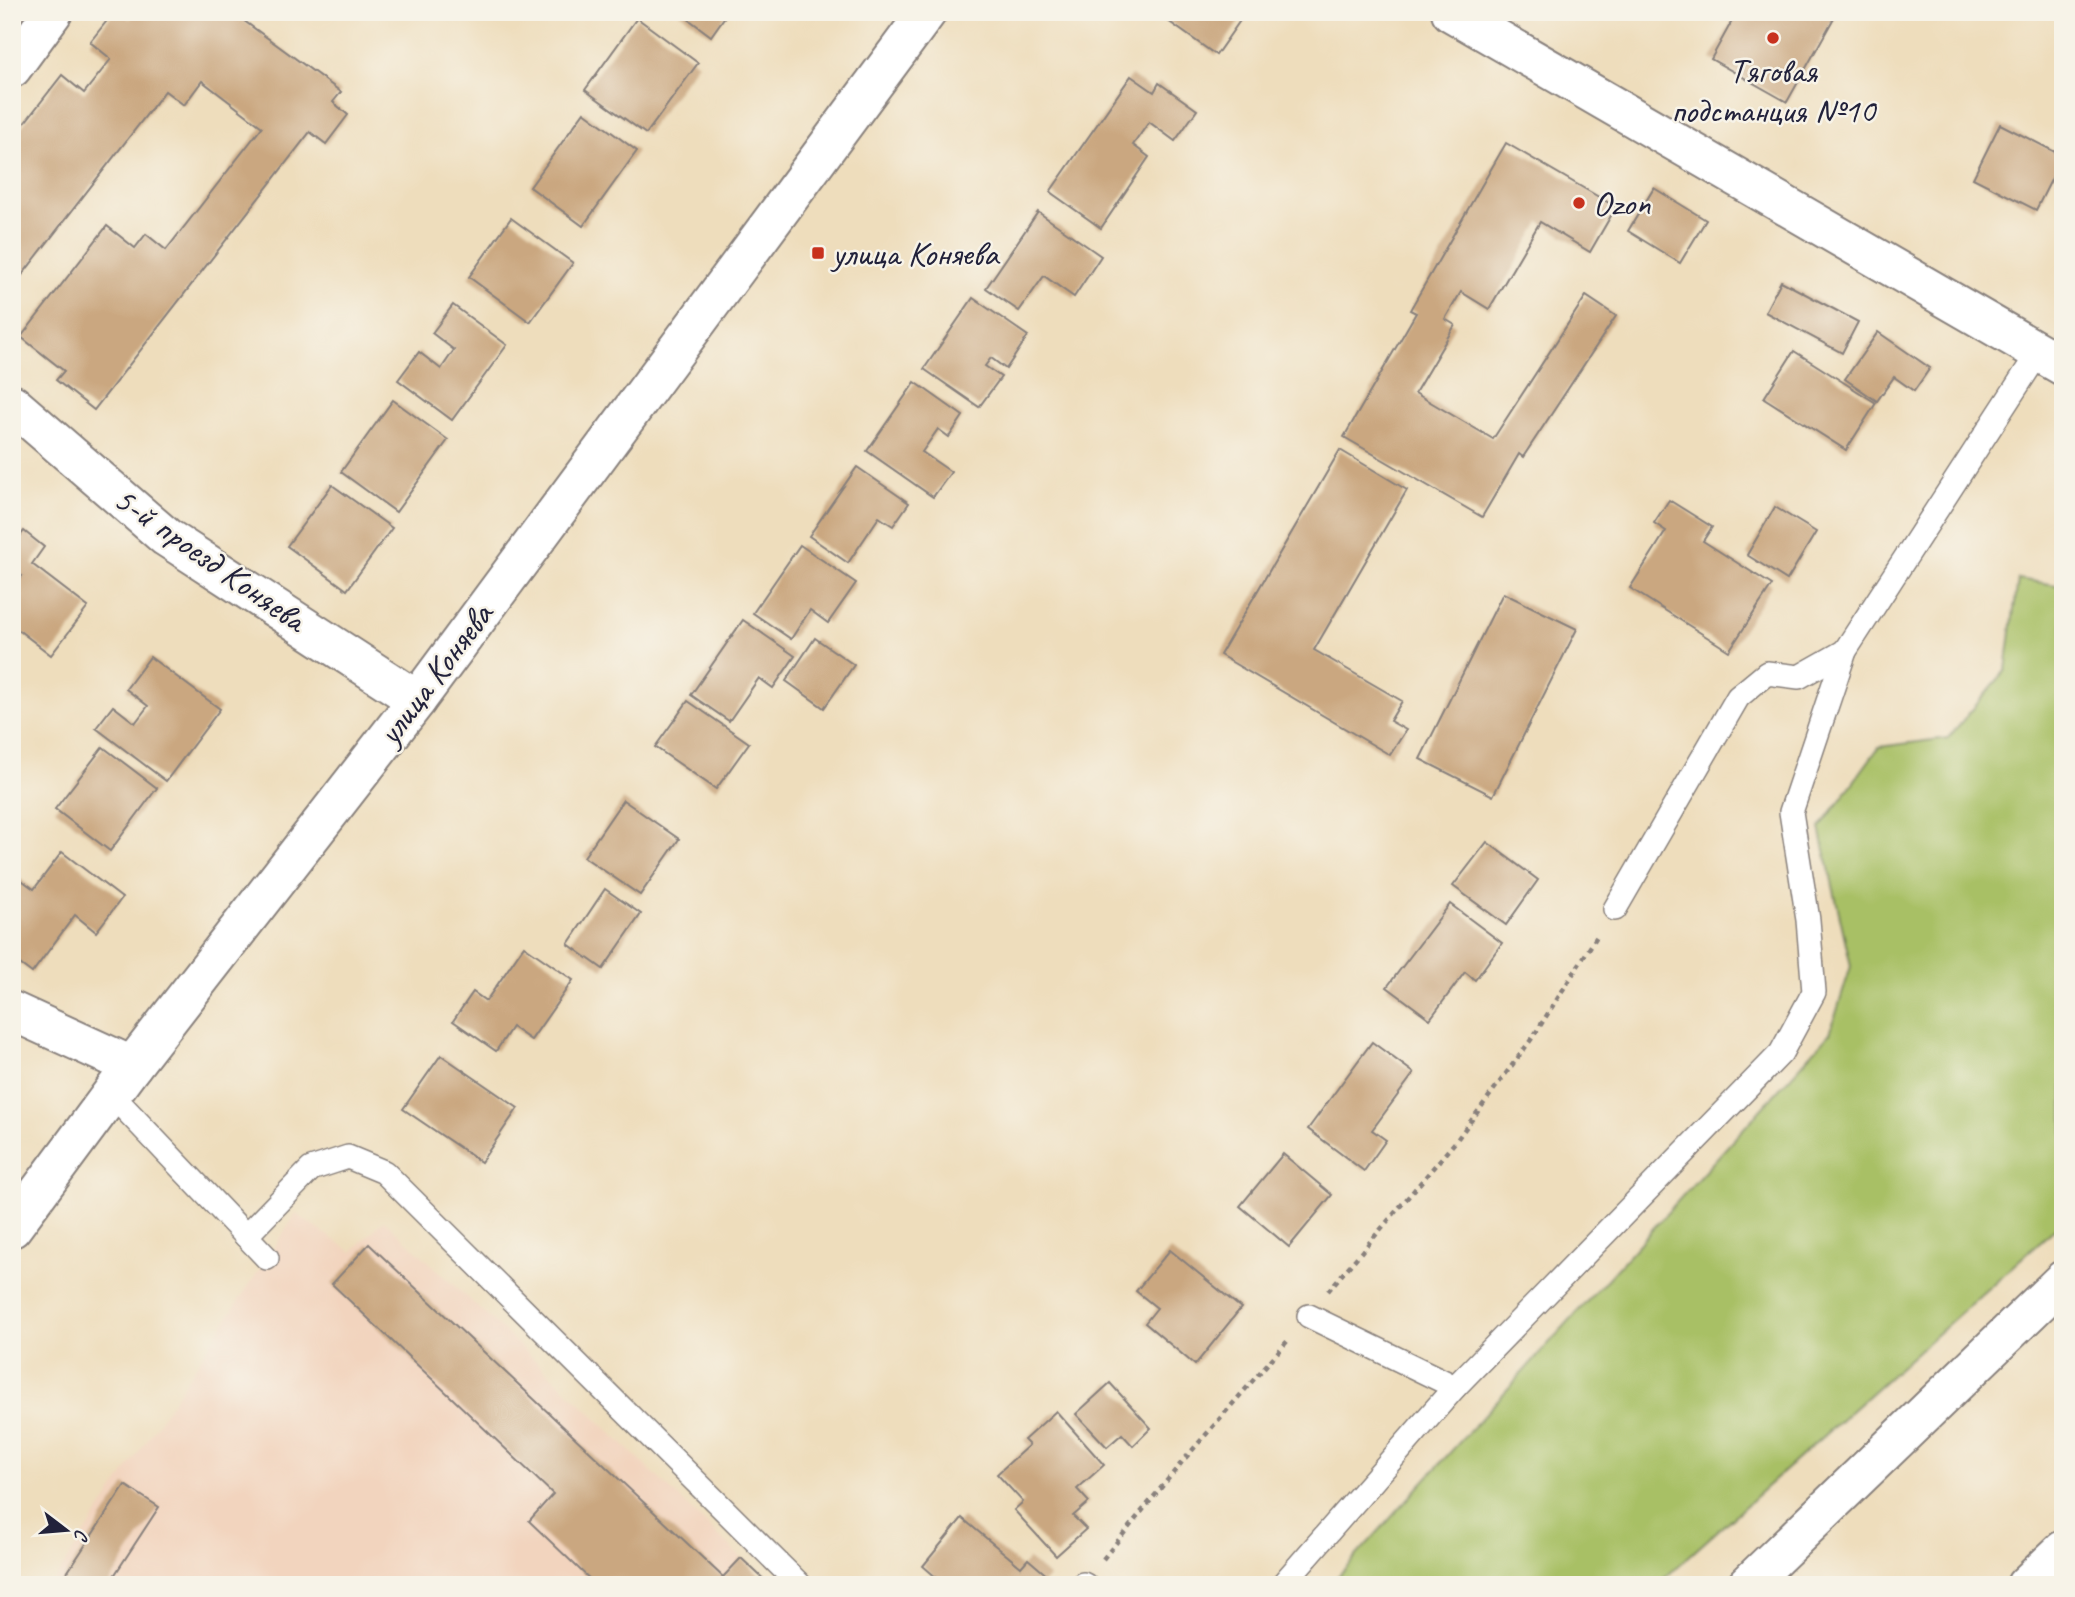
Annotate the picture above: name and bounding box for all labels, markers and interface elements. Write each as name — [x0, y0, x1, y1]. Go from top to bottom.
marker: Тяговая подстанция №10 — [1765, 30, 1781, 46]
place label: Тяговая подстанция №10 — [1671, 48, 1877, 133]
place label: Ozon — [1593, 181, 1651, 226]
marker: Ozon — [1571, 195, 1587, 211]
place label: улица Коняева — [830, 231, 1001, 276]
marker: улица Коняева — [810, 245, 826, 261]
street label: 5-й проезд Коняева — [105, 476, 317, 643]
street label: улица Коняева — [366, 592, 505, 756]
north arrow — [32, 1496, 102, 1566]
text: С — [68, 1527, 94, 1545]

